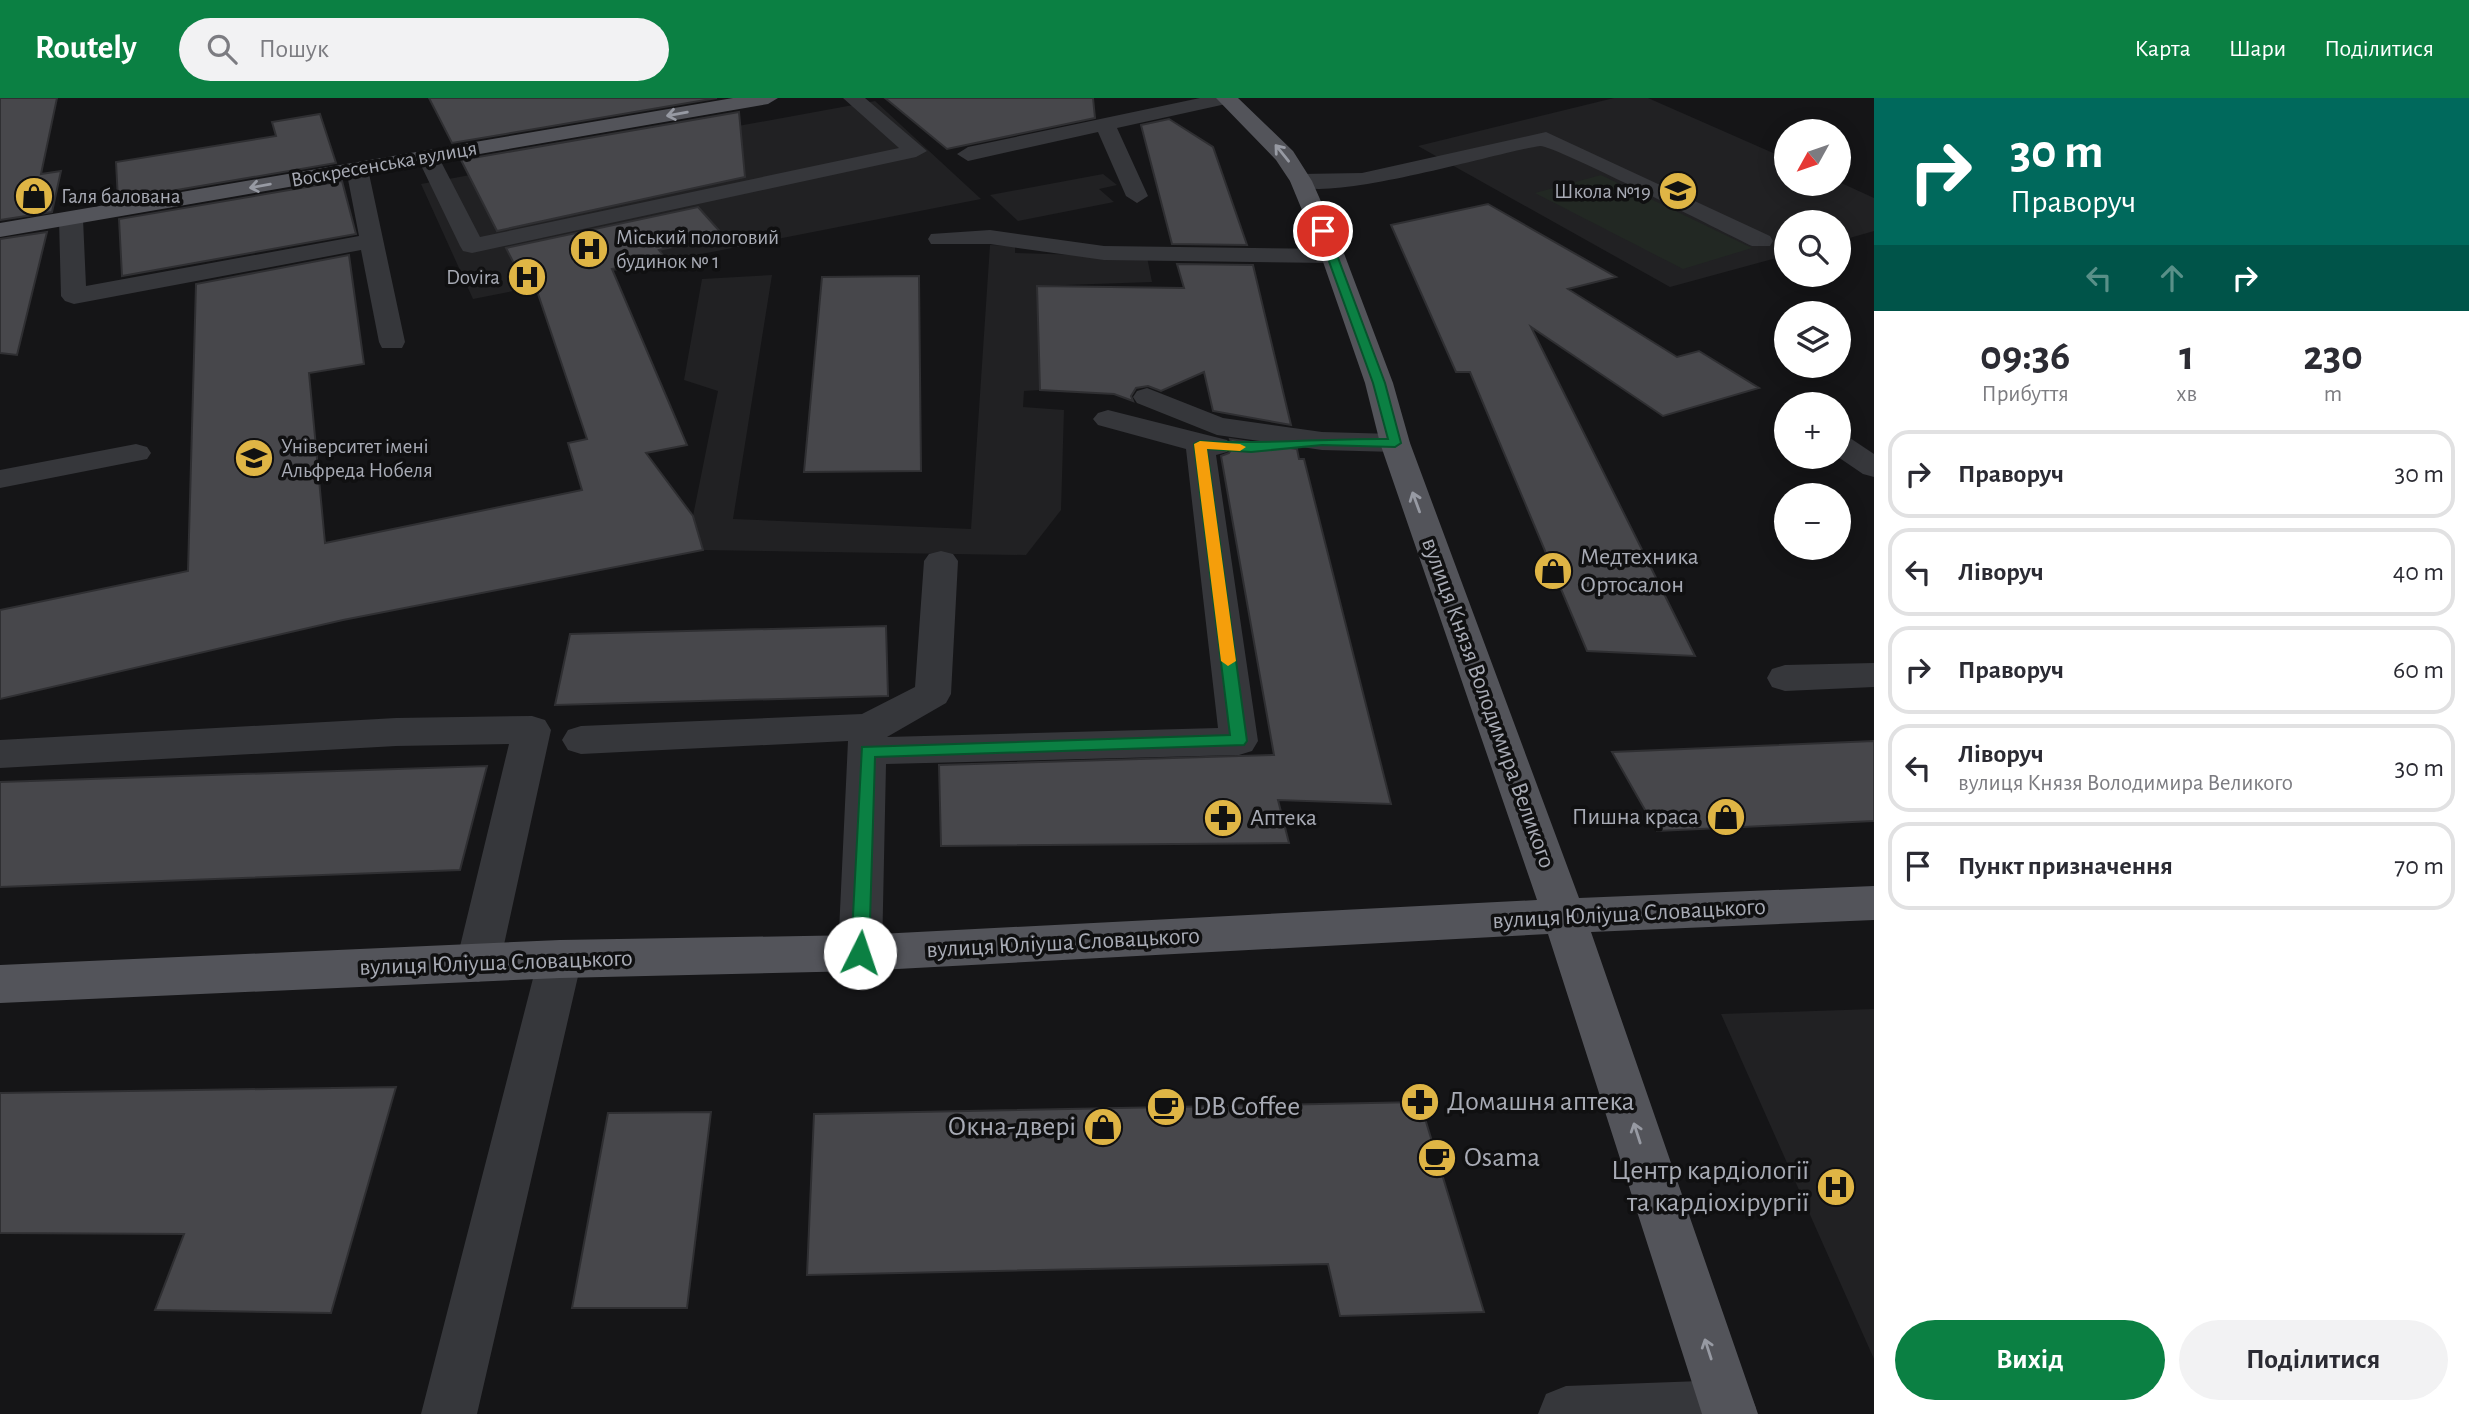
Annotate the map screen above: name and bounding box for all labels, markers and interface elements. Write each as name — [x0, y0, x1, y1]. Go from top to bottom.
search box — [179, 18, 669, 81]
icon: search — [203, 30, 241, 68]
text: Routely — [35, 32, 137, 65]
text: Пошук — [259, 36, 329, 62]
text: Карта — [2134, 37, 2191, 61]
text: Шари — [2229, 37, 2286, 61]
text: Поділитися — [2324, 37, 2434, 61]
one-way arrow — [666, 108, 689, 121]
north arrow — [1774, 119, 1852, 196]
map controls — [1774, 119, 1851, 560]
icon: right — [1895, 126, 1986, 217]
text: 30 m — [2010, 128, 2104, 177]
street label: Воскресенська вулиця — [289, 137, 479, 191]
one-way arrow — [1274, 144, 1289, 162]
school or university icon: Школа №19 — [1657, 170, 1699, 212]
shop icon: Галя балована — [13, 175, 55, 217]
one-way arrow — [249, 180, 272, 193]
place label: Школа №19 — [1554, 181, 1651, 202]
place label: Галя балована — [61, 186, 181, 207]
text: Праворуч — [2010, 186, 2136, 218]
pin — [1293, 201, 1353, 261]
button: search — [1774, 210, 1851, 287]
icon: arrive — [1304, 212, 1342, 250]
place label: Міський пологовий будинок № 1 — [616, 227, 779, 272]
hospital icon: Міський пологовий будинок № 1 — [568, 228, 610, 270]
hospital icon: Dovira — [506, 256, 548, 298]
icon: left — [2080, 259, 2118, 297]
icon: ahead — [2153, 259, 2191, 297]
icon: right — [2226, 259, 2264, 297]
place label: Dovira — [446, 267, 500, 288]
button: layers — [1774, 301, 1851, 378]
text: 09:36 — [1980, 335, 2070, 377]
text: 1 — [2179, 335, 2194, 377]
text: 230 — [2303, 335, 2363, 377]
text: Прибуття — [1982, 383, 2069, 406]
text: хв — [2176, 383, 2197, 406]
text: m — [2324, 383, 2342, 406]
button: + — [1774, 392, 1851, 469]
place label: Університет імені Альфреда Нобеля — [281, 436, 433, 481]
school or university icon: Університет імені Альфреда Нобеля — [233, 437, 275, 479]
icon: right — [1899, 455, 1937, 493]
text: Праворуч — [1958, 461, 2064, 487]
text: 30 m — [2394, 461, 2444, 487]
button: − — [1774, 483, 1851, 560]
one-way arrow — [1409, 492, 1421, 514]
street label: вулиця Князя Володимира Великого — [1417, 535, 1559, 871]
place label: Медтехника Ортосалон — [1580, 545, 1699, 597]
shop icon: Медтехника Ортосалон — [1532, 550, 1574, 592]
icon: left — [1899, 553, 1937, 591]
text: Ліворуч — [1958, 559, 2044, 585]
text: 40 m — [2393, 559, 2444, 585]
icon: right — [1899, 651, 1937, 689]
text: Праворуч — [1958, 657, 2064, 683]
text: 60 m — [2393, 657, 2444, 683]
text: Ліворуч — [1958, 741, 2044, 767]
icon: left — [1899, 749, 1937, 787]
text: 30 m — [2394, 755, 2444, 781]
text: вулиця Князя Володимира Великого — [1958, 772, 2293, 795]
shop icon: Пишна краса — [1705, 796, 1747, 838]
pharmacy icon: Аптека — [1202, 797, 1244, 839]
place label: Пишна краса — [1572, 805, 1699, 829]
place label: Аптека — [1250, 806, 1317, 830]
icon: arrive — [1899, 847, 1937, 885]
text: Пункт призначення — [1958, 853, 2173, 879]
text: 70 m — [2394, 853, 2444, 879]
street label: вулиця Юліуша Словацького — [1492, 895, 1766, 933]
position arrow — [823, 916, 897, 990]
street label: вулиця Юліуша Словацького — [926, 924, 1200, 962]
street label: вулиця Юліуша Словацького — [359, 946, 633, 980]
pharmacy icon: Домашня аптека — [1399, 1081, 1441, 1123]
cafe icon: DB Coffee — [1145, 1086, 1187, 1128]
place label: Домашня аптека — [1447, 1088, 1635, 1116]
place label: DB Coffee — [1193, 1093, 1300, 1121]
shop icon: Окна-двері — [1082, 1106, 1124, 1148]
place label: Окна-двері — [947, 1113, 1076, 1141]
one-way arrow — [1630, 1123, 1642, 1145]
cafe icon: Osama — [1416, 1137, 1458, 1179]
place label: Osama — [1464, 1144, 1540, 1172]
place label: Центр кардіології та кардіохірургії — [1611, 1157, 1809, 1217]
hospital icon: Центр кардіології та кардіохірургії — [1815, 1166, 1857, 1208]
button: Вихід — [1895, 1320, 2165, 1400]
button: Поділитися — [2179, 1320, 2448, 1400]
one-way arrow — [1701, 1339, 1713, 1361]

